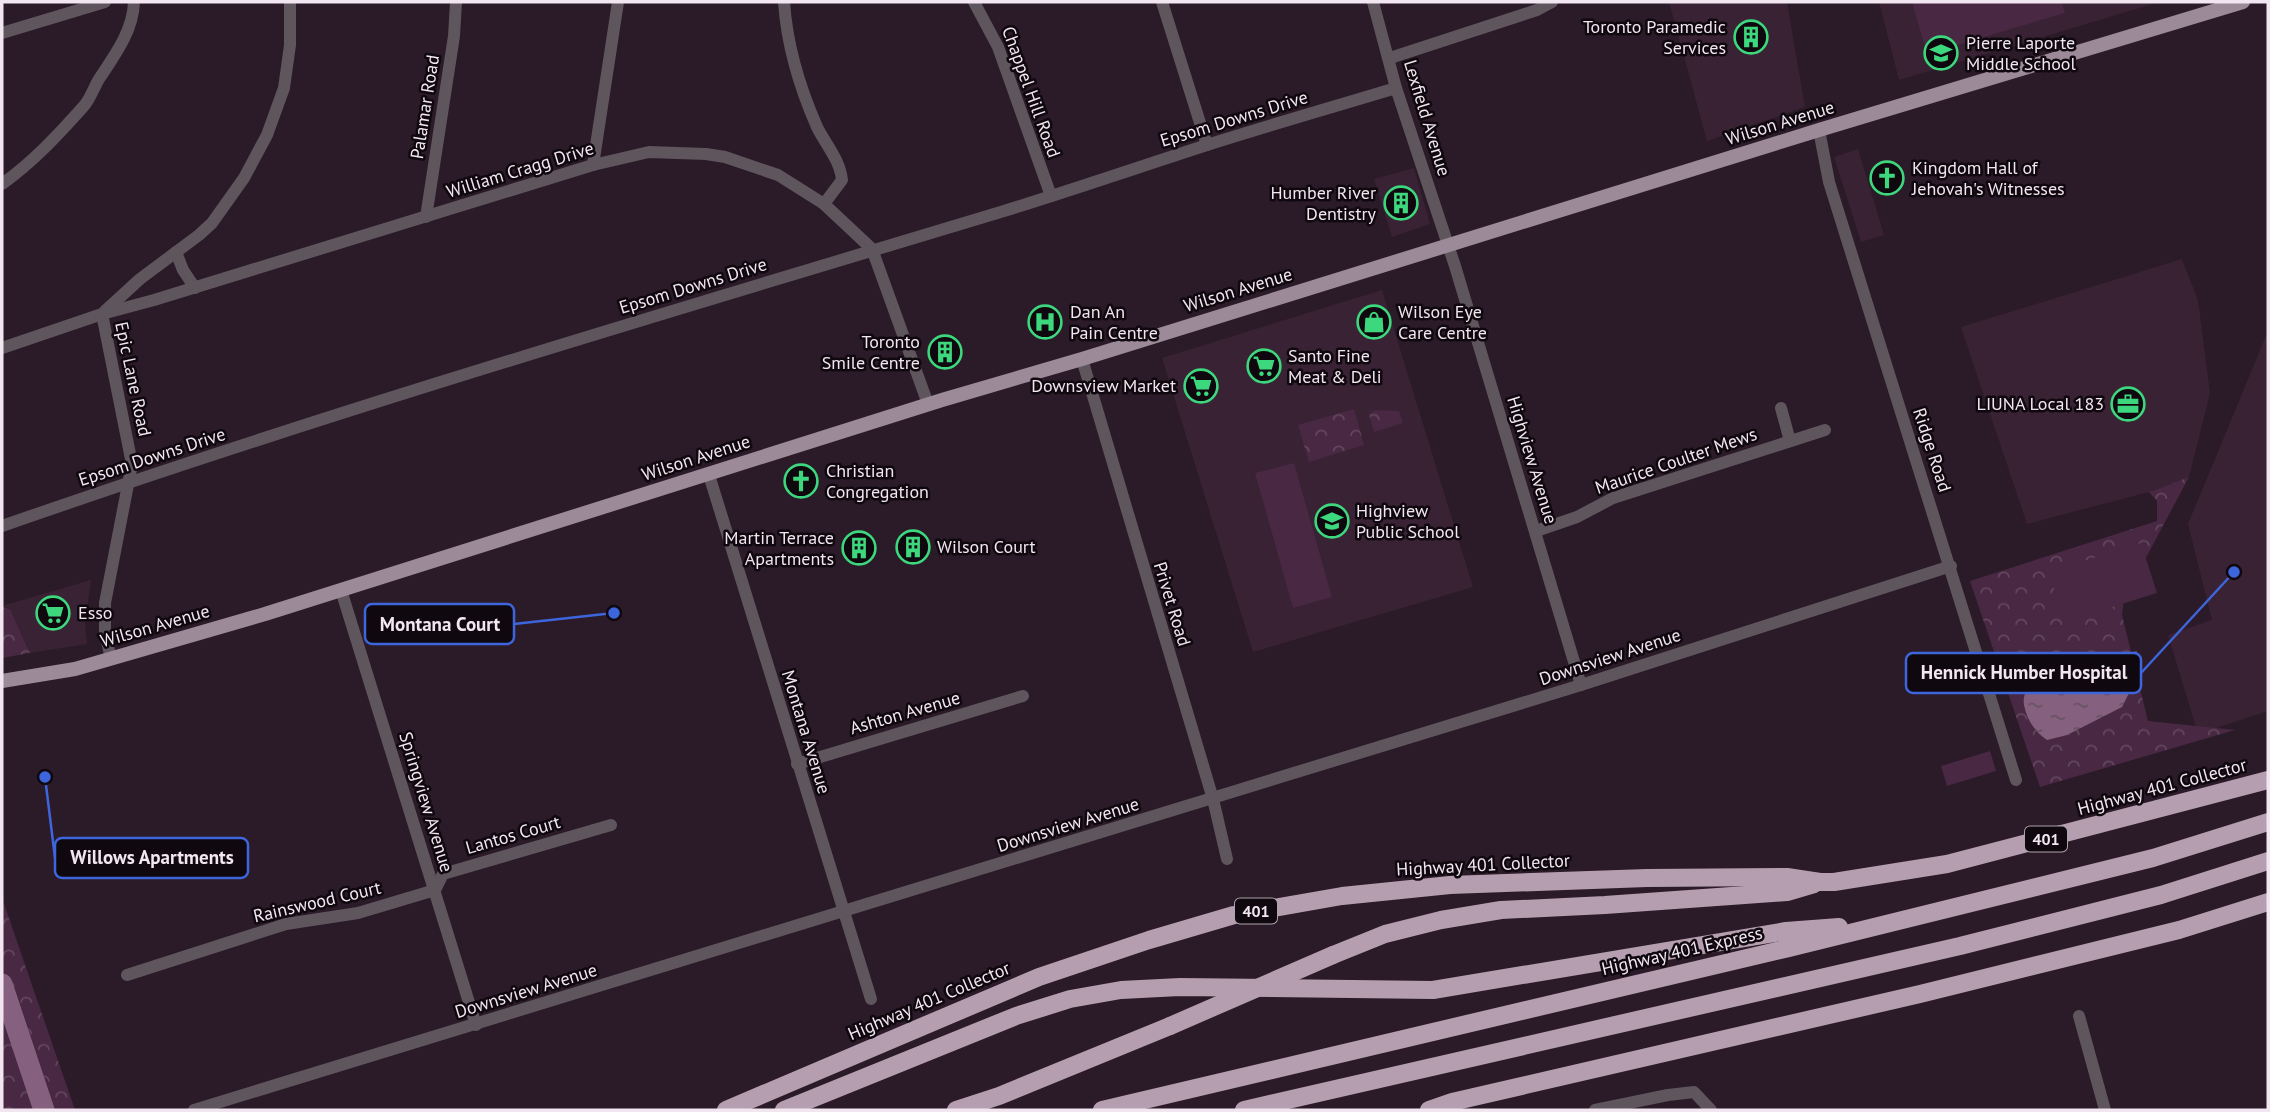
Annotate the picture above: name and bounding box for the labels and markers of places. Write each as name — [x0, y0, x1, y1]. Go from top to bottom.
place label: Toronto Paramedic Services — [1583, 15, 1726, 59]
building icon: Toronto Paramedic Services — [1732, 18, 1770, 56]
place label: Pierre Laporte Middle School — [1966, 31, 2076, 75]
school or university icon: Pierre Laporte Middle School — [1922, 34, 1960, 72]
place label: Kingdom Hall of Jehovah's Witnesses — [1911, 156, 2065, 200]
church icon: Kingdom Hall of Jehovah's Witnesses — [1868, 159, 1906, 197]
place label: Humber River Dentistry — [1271, 181, 1377, 225]
building icon: Humber River Dentistry — [1382, 184, 1420, 222]
place label: Dan An Pain Centre — [1070, 300, 1158, 344]
place label: Wilson Eye Care Centre — [1398, 300, 1487, 344]
hospital icon: Dan An Pain Centre — [1026, 303, 1064, 341]
shop icon: Wilson Eye Care Centre — [1355, 303, 1393, 341]
place label: Toronto Smile Centre — [822, 330, 920, 374]
building icon: Toronto Smile Centre — [926, 333, 964, 371]
place label: Santo Fine Meat & Deli — [1288, 344, 1382, 388]
supermarket icon: Santo Fine Meat & Deli — [1245, 347, 1283, 385]
supermarket icon: Downsview Market — [1182, 367, 1220, 405]
place label: Downsview Market — [1031, 374, 1176, 397]
office icon: LIUNA Local 183 — [2109, 385, 2147, 423]
place label: LIUNA Local 183 — [1977, 392, 2104, 415]
place label: Christian Congregation — [826, 459, 929, 503]
church icon: Christian Congregation — [782, 462, 820, 500]
place label: Highview Public School — [1356, 499, 1460, 543]
school or university icon: Highview Public School — [1313, 502, 1351, 540]
place label: Martin Terrace Apartments — [724, 526, 834, 570]
building icon: Wilson Court — [894, 528, 932, 566]
building icon: Martin Terrace Apartments — [840, 529, 878, 567]
place label: Wilson Court — [937, 535, 1036, 558]
supermarket icon: Esso — [34, 594, 72, 632]
place label: Esso — [78, 601, 112, 624]
callout: Montana Court — [365, 604, 514, 644]
callout: Hennick Humber Hospital — [1906, 653, 2141, 693]
callout: Willows Apartments — [55, 838, 248, 878]

